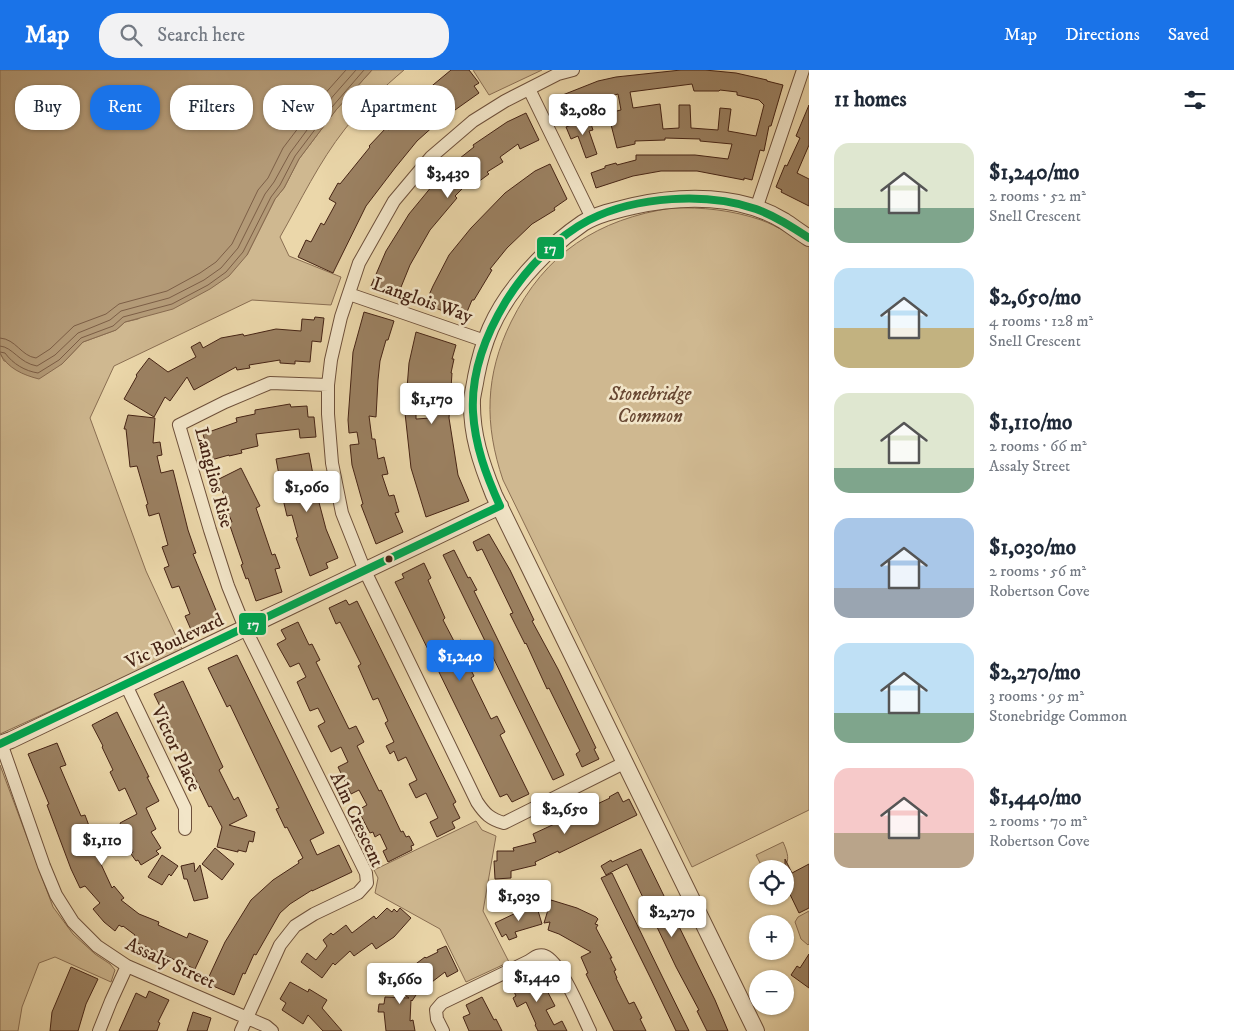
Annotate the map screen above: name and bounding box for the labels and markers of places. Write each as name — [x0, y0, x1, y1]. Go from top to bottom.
pin: $2,080 — [542, 93, 624, 136]
pin: $3,430 — [407, 156, 489, 199]
pin: $1,170 — [391, 382, 473, 425]
pin: $1,060 — [266, 470, 348, 513]
unlabelled marker — [384, 554, 394, 564]
pin: $1,240 — [419, 640, 501, 682]
pin: $2,650 — [524, 792, 606, 835]
pin: $1,110 — [61, 824, 143, 866]
pin: $1,030 — [478, 880, 560, 922]
pin: $2,270 — [631, 896, 713, 938]
pin: $1,440 — [496, 960, 578, 1003]
pin: $1,660 — [359, 962, 441, 1005]

